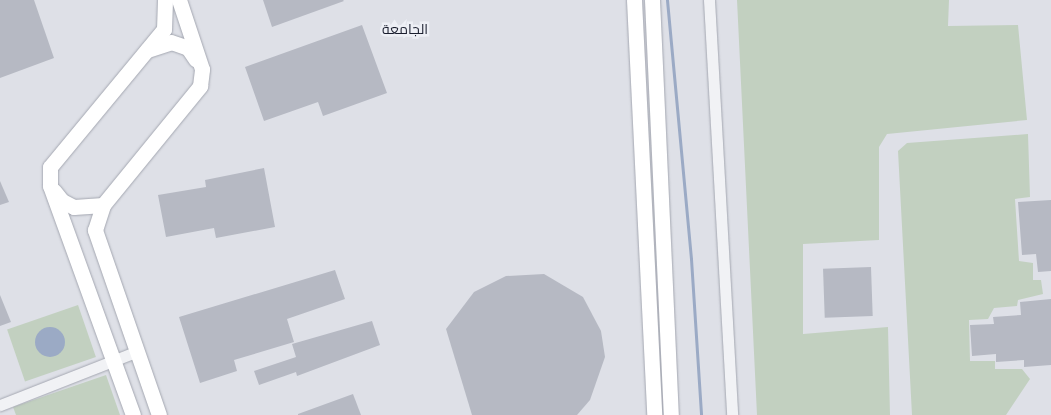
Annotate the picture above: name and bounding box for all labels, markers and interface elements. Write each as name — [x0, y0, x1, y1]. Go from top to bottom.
district label: الجامعة — [382, 21, 428, 37]

